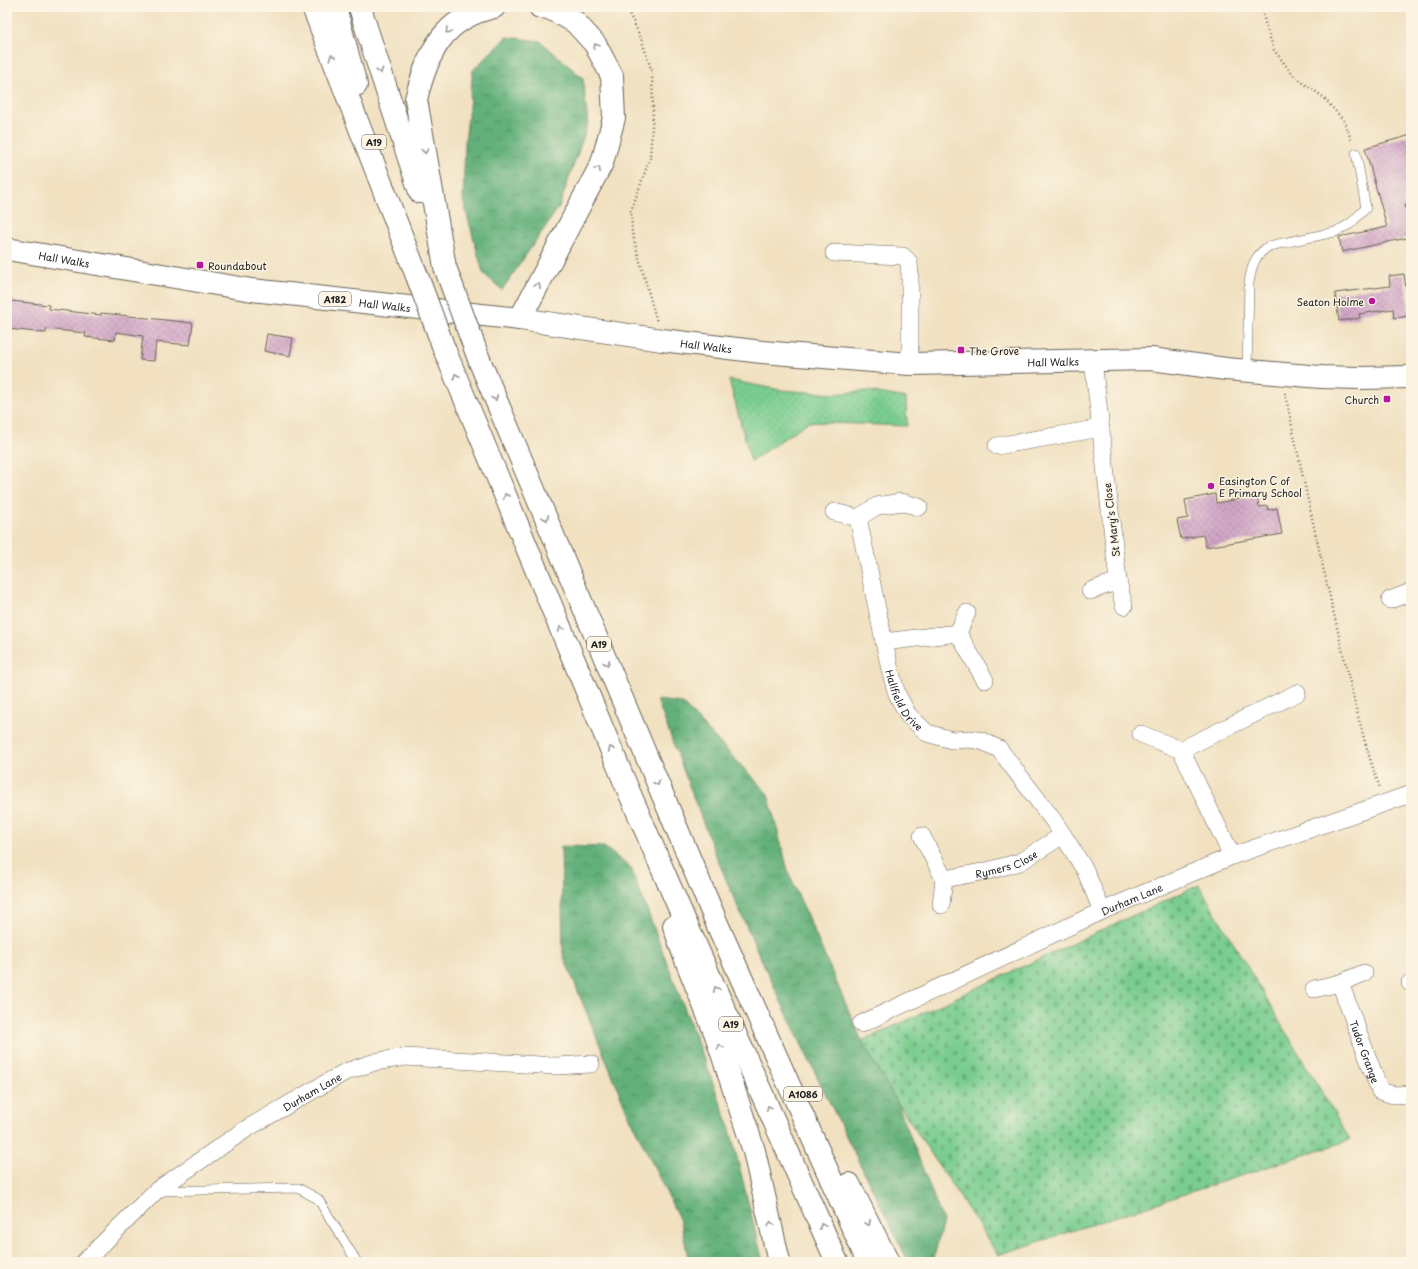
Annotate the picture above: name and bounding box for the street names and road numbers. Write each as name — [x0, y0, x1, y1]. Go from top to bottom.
road number: A19 — [362, 135, 386, 149]
street label: Hall Walks — [37, 247, 91, 270]
road number: A182 — [319, 292, 351, 306]
street label: Hall Walks — [358, 294, 412, 315]
street label: Hall Walks — [680, 335, 733, 356]
street label: Hall Walks — [1027, 353, 1080, 369]
street label: St Mary's Close — [1099, 482, 1123, 558]
road number: A19 — [587, 637, 611, 651]
street label: Hallfield Drive — [883, 667, 927, 734]
street label: Rymers Close — [974, 846, 1040, 881]
street label: Durham Lane — [1098, 879, 1165, 918]
road number: A19 — [719, 1017, 743, 1031]
street label: Tudor Grange — [1347, 1018, 1384, 1086]
street label: Durham Lane — [279, 1068, 344, 1114]
road number: A1086 — [784, 1087, 822, 1101]

